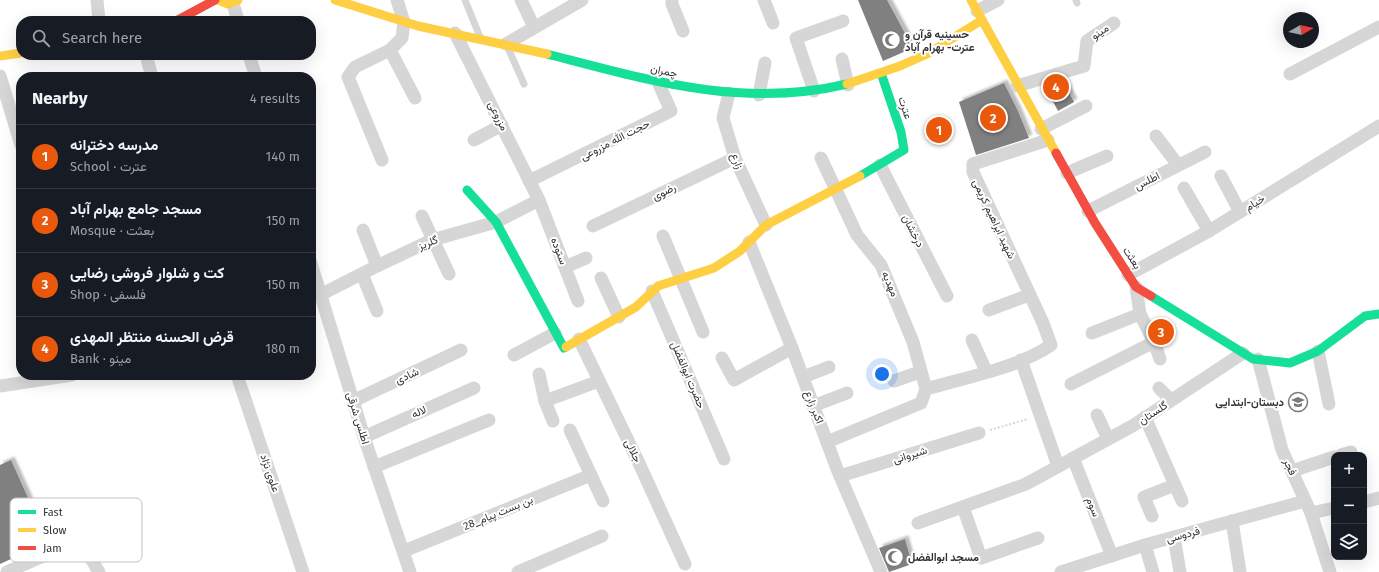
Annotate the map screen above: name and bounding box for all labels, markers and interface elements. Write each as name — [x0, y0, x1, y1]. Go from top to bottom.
north arrow — [1283, 12, 1319, 48]
search box — [16, 16, 316, 60]
street label: مینو — [1089, 21, 1111, 42]
icon: search — [30, 27, 52, 49]
place label: حسینیه قرآن و عترت- بهرام آباد — [905, 28, 975, 55]
text: Search here — [62, 29, 142, 47]
mosque icon: حسینیه قرآن و عترت- بهرام آباد — [880, 29, 902, 51]
street label: چمران — [649, 62, 679, 81]
pin: 4 — [1043, 72, 1069, 102]
text: Nearby — [32, 88, 87, 109]
text: 4 results — [250, 91, 300, 106]
street label: عترت — [895, 95, 915, 121]
street label: مزروعی — [485, 99, 511, 133]
pin: 2 — [980, 103, 1006, 133]
pin: 1 — [926, 115, 952, 145]
street label: حجت الله مزروعی — [578, 117, 652, 163]
text: مدرسه دخترانه — [70, 136, 158, 154]
text: 1 — [42, 149, 48, 164]
text: 140 m — [266, 149, 300, 164]
street label: زارع — [727, 151, 746, 172]
text: School · عترت — [70, 159, 147, 174]
street label: اطلس — [1132, 169, 1162, 193]
street label: شهید ابراهیم کریمی — [969, 177, 1018, 262]
street label: رضوی — [650, 181, 678, 203]
street label: خیام — [1243, 192, 1268, 215]
text: مسجد جامع بهرام آباد — [70, 200, 202, 218]
street label: درخشان — [899, 212, 927, 250]
text: 2 — [42, 213, 48, 228]
text: 150 m — [266, 213, 300, 228]
text: Mosque · بعثت — [70, 223, 154, 238]
street label: گلریز — [415, 233, 440, 253]
street label: ستوده — [548, 236, 570, 267]
street label: بعثت — [1120, 245, 1144, 271]
text: کت و شلوار فروشی رضایی — [70, 264, 224, 282]
street label: مهدیه — [879, 269, 901, 299]
text: 3 — [42, 277, 48, 292]
text: 150 m — [266, 277, 300, 292]
text: Shop · فلسفی — [70, 287, 146, 302]
pin: 3 — [1148, 317, 1174, 347]
text: قرض الحسنه منتظر المهدی — [70, 328, 234, 346]
street label: حضرت ابوالفضل — [668, 340, 708, 410]
text: 4 — [41, 341, 49, 356]
text: 180 m — [265, 341, 300, 356]
text: Bank · مینو — [70, 351, 131, 366]
your location — [872, 364, 892, 384]
street label: شادی — [393, 365, 421, 387]
street label: اکبر زارع — [801, 389, 826, 426]
street label: اطلس شرقی — [344, 390, 372, 446]
school or university icon: دبستان-ابتدایی — [1287, 391, 1309, 413]
place label: دبستان-ابتدایی — [1215, 396, 1285, 409]
street label: گلستان — [1136, 399, 1170, 427]
street label: لاله — [409, 403, 429, 421]
street label: جلالی — [622, 437, 644, 465]
street label: شیروانی — [891, 444, 929, 466]
street label: علوی نژاد — [257, 452, 283, 494]
map controls — [1331, 452, 1367, 560]
button: + — [1331, 452, 1367, 488]
street label: فجر — [1280, 456, 1299, 477]
button: − — [1331, 488, 1367, 524]
street label: بن بست پیام_28 — [461, 493, 535, 534]
street label: سوم — [1082, 495, 1103, 519]
legend — [10, 498, 142, 562]
text: Fast — [43, 506, 63, 519]
text: Slow — [43, 524, 67, 537]
street label: فردوسی — [1165, 524, 1201, 546]
button: layers — [1331, 524, 1367, 560]
text: Jam — [43, 542, 62, 555]
mosque icon: مسجد ابوالفضل — [883, 546, 905, 568]
place label: مسجد ابوالفضل — [908, 551, 979, 564]

